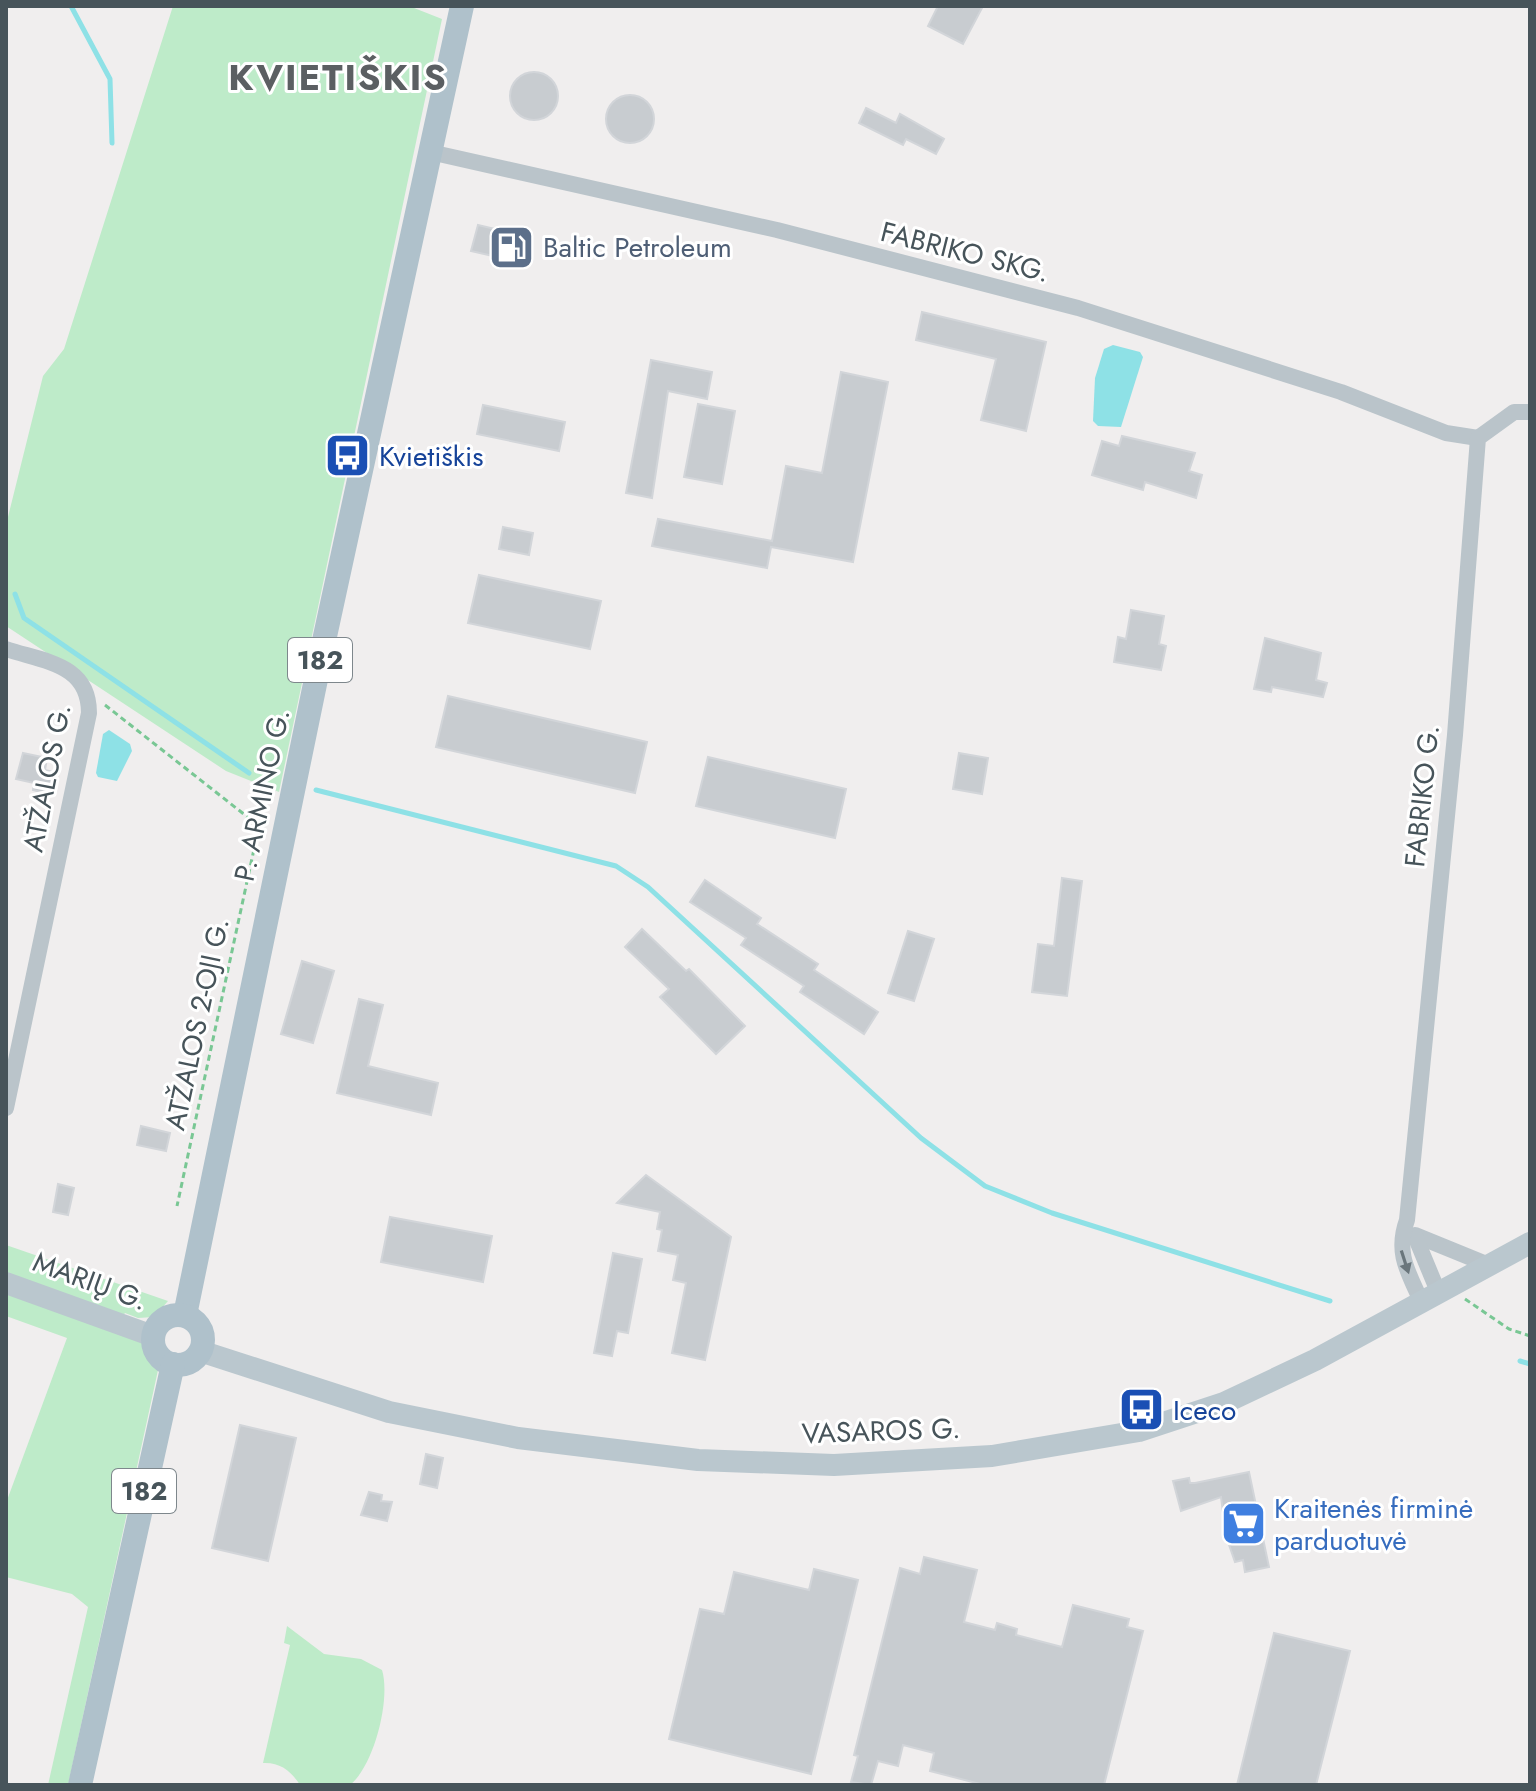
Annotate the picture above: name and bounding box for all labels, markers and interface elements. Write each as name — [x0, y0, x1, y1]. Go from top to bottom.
district label: KVIETIŠKIS — [228, 51, 448, 103]
street label: FABRIKO SKG. — [876, 211, 1054, 293]
fuel station icon: Baltic Petroleum — [488, 223, 536, 271]
place label: Baltic Petroleum — [543, 227, 732, 268]
bus stop icon: Kvietiškis — [324, 432, 372, 480]
place label: Kvietiškis — [379, 436, 484, 477]
road number: 182 — [288, 638, 352, 682]
street label: ATŽALOS G. — [13, 700, 81, 856]
street label: P. ARMINO G. — [224, 705, 300, 885]
street label: FABRIKO G. — [1394, 723, 1450, 869]
street label: ATŽALOS 2-OJI G. — [154, 914, 240, 1134]
street label: MARIŲ G. — [27, 1241, 153, 1321]
one-way arrow — [1400, 1250, 1412, 1274]
bus stop icon: Iceco — [1118, 1386, 1166, 1434]
place label: Iceco — [1173, 1390, 1236, 1431]
street label: VASAROS G. — [801, 1408, 961, 1454]
road number: 182 — [112, 1469, 176, 1513]
place label: Kraitenės firminė parduotuvė — [1274, 1488, 1473, 1561]
supermarket icon: Kraitenės firminė parduotuvė — [1219, 1500, 1267, 1548]

